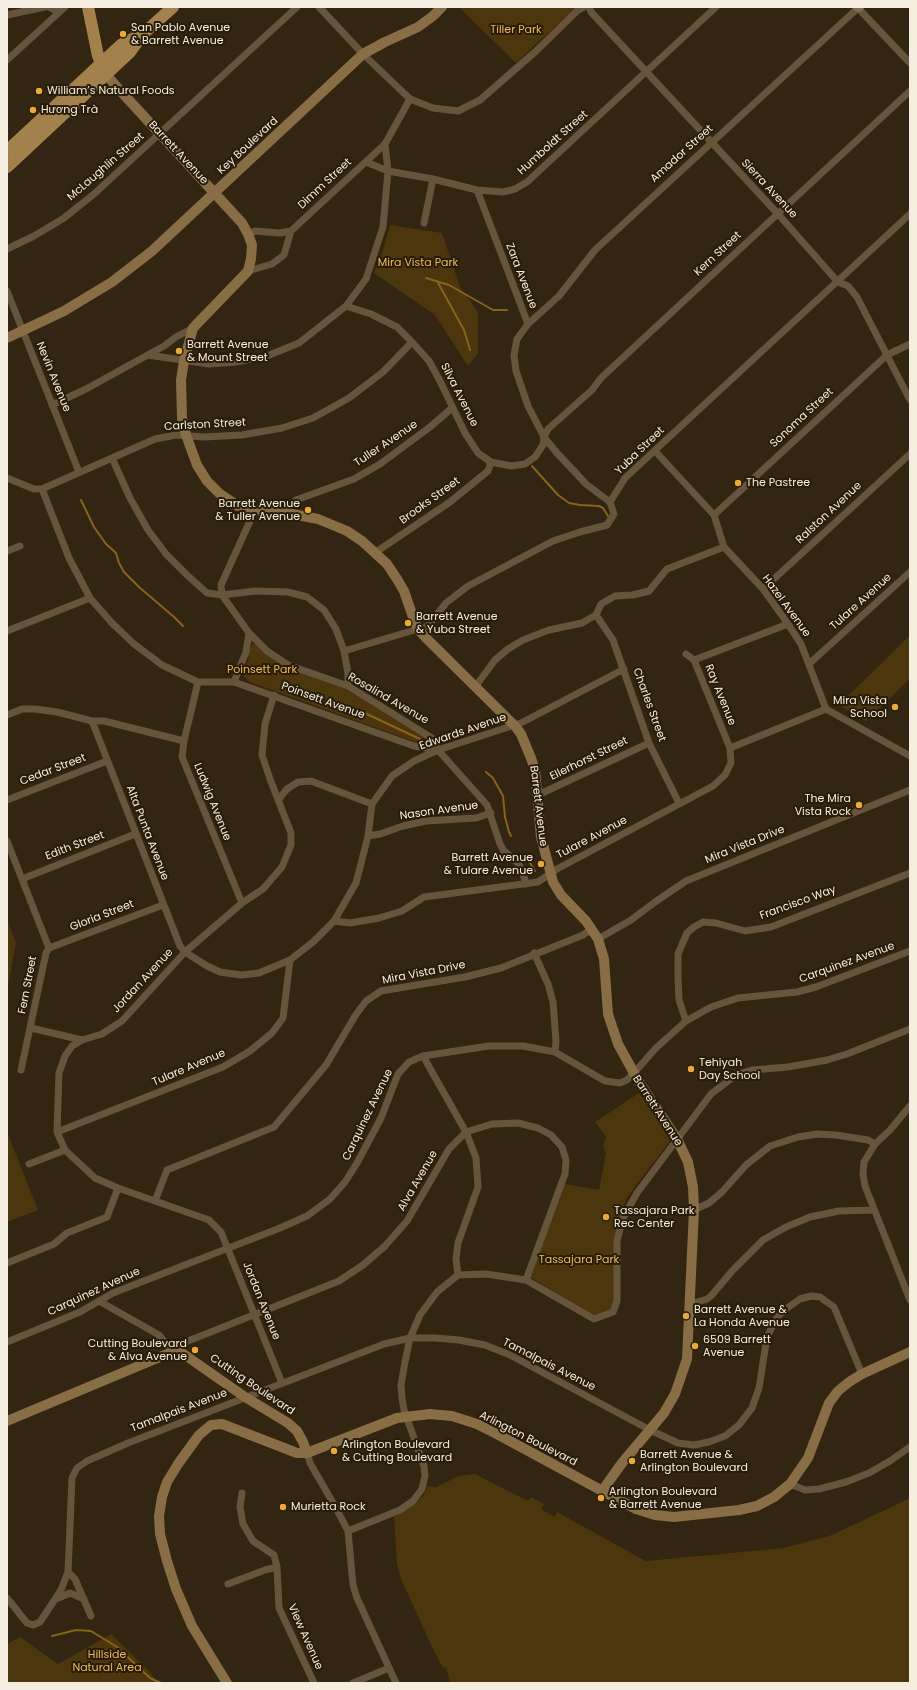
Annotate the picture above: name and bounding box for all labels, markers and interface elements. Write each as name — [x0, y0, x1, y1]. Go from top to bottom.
place label: San Pablo Avenue & Barrett Avenue — [131, 21, 230, 47]
park label: Tiller Park — [490, 23, 542, 37]
marker: San Pablo Avenue & Barrett Avenue — [118, 29, 128, 39]
place label: William’s Natural Foods — [47, 84, 175, 98]
marker: William’s Natural Foods — [34, 86, 44, 96]
place label: Hương Trà — [41, 103, 98, 117]
marker: Hương Trà — [28, 105, 38, 115]
street label: Humboldt Street — [515, 108, 591, 178]
street label: Key Boulevard — [215, 115, 281, 177]
street label: Barrett Avenue — [145, 119, 211, 187]
street label: Amador Street — [648, 122, 716, 186]
street label: McLaughlin Street — [65, 130, 147, 204]
street label: Dimm Street — [296, 156, 354, 212]
street label: Sierra Avenue — [738, 157, 800, 221]
street label: Kern Street — [692, 229, 744, 279]
street label: Zara Avenue — [502, 241, 540, 311]
park label: Mira Vista Park — [378, 256, 458, 270]
place label: Barrett Avenue & Mount Street — [187, 338, 268, 364]
street label: Nevin Avenue — [33, 340, 73, 414]
marker: Barrett Avenue & Mount Street — [174, 346, 184, 356]
street label: Silva Avenue — [437, 361, 481, 429]
street label: Sonoma Street — [768, 385, 836, 451]
street label: Carlston Street — [164, 416, 246, 434]
street label: Tuller Avenue — [352, 418, 420, 470]
street label: Yuba Street — [613, 424, 667, 478]
street label: Brooks Street — [397, 475, 463, 527]
place label: The Pastree — [746, 476, 810, 490]
marker: The Pastree — [733, 478, 743, 488]
street label: Ralston Avenue — [793, 479, 865, 547]
place label: Barrett Avenue & Tuller Avenue — [215, 497, 300, 523]
marker: Barrett Avenue & Tuller Avenue — [303, 505, 313, 515]
street label: Tulare Avenue — [827, 571, 895, 633]
street label: Hazel Avenue — [759, 572, 813, 640]
place label: Barrett Avenue & Yuba Street — [416, 610, 497, 636]
marker: Barrett Avenue & Yuba Street — [403, 618, 413, 628]
park label: Poinsett Park — [227, 663, 297, 677]
street label: Ray Avenue — [702, 663, 738, 727]
street label: Charles Street — [630, 666, 668, 744]
street label: Rosalind Avenue — [345, 671, 431, 727]
street label: Poinsett Avenue — [279, 680, 367, 722]
place label: Mira Vista School — [833, 694, 887, 720]
marker: Mira Vista School — [890, 702, 900, 712]
street label: Edwards Avenue — [418, 711, 508, 753]
street label: Ellerhorst Street — [548, 734, 630, 784]
street label: Cedar Street — [18, 751, 88, 789]
street label: Ludwig Avenue — [190, 761, 234, 843]
street label: Barrett Avenue — [526, 765, 550, 847]
street label: Alta Punta Avenue — [123, 784, 171, 882]
place label: The Mira Vista Rock — [795, 792, 851, 818]
street label: Nason Avenue — [399, 799, 479, 823]
marker: The Mira Vista Rock — [854, 800, 864, 810]
street label: Tulare Avenue — [554, 814, 630, 862]
street label: Mira Vista Drive — [703, 823, 787, 867]
street label: Edith Street — [44, 829, 106, 863]
place label: Barrett Avenue & Tulare Avenue — [444, 851, 533, 877]
marker: Barrett Avenue & Tulare Avenue — [536, 859, 546, 869]
street label: Francisco Way — [758, 883, 838, 923]
street label: Gloria Street — [68, 898, 136, 934]
street label: Carquinez Avenue — [798, 940, 896, 986]
street label: Jordan Avenue — [110, 946, 176, 1016]
street label: Fern Street — [16, 955, 40, 1015]
street label: Mira Vista Drive — [381, 958, 467, 988]
street label: Tulare Avenue — [150, 1047, 228, 1089]
place label: Tehiyah Day School — [699, 1056, 760, 1082]
marker: Tehiyah Day School — [686, 1064, 696, 1074]
street label: Carquinez Avenue — [340, 1067, 396, 1163]
street label: Barrett Avenue — [629, 1073, 685, 1149]
street label: Alva Avenue — [395, 1148, 441, 1214]
place label: Tassajara Park Rec Center — [614, 1204, 695, 1230]
marker: Tassajara Park Rec Center — [601, 1212, 611, 1222]
park label: Tassajara Park — [539, 1253, 619, 1267]
street label: Jordan Avenue — [239, 1260, 283, 1342]
street label: Carquinez Avenue — [46, 1265, 142, 1319]
place label: Barrett Avenue & La Honda Avenue — [694, 1303, 790, 1329]
marker: Barrett Avenue & La Honda Avenue — [681, 1311, 691, 1321]
place label: 6509 Barrett Avenue — [703, 1333, 771, 1359]
street label: Tamalpais Avenue — [500, 1336, 598, 1394]
place label: Cutting Boulevard & Alva Avenue — [88, 1337, 187, 1363]
marker: 6509 Barrett Avenue — [690, 1341, 700, 1351]
marker: Cutting Boulevard & Alva Avenue — [190, 1345, 200, 1355]
street label: Cutting Boulevard — [207, 1352, 297, 1418]
street label: Tamalpais Avenue — [129, 1386, 229, 1436]
street label: Arlington Boulevard — [477, 1409, 579, 1469]
place label: Arlington Boulevard & Cutting Boulevard — [342, 1438, 452, 1464]
marker: Arlington Boulevard & Cutting Boulevard — [329, 1446, 339, 1456]
place label: Barrett Avenue & Arlington Boulevard — [640, 1448, 748, 1474]
marker: Barrett Avenue & Arlington Boulevard — [627, 1456, 637, 1466]
place label: Arlington Boulevard & Barrett Avenue — [609, 1485, 717, 1511]
marker: Arlington Boulevard & Barrett Avenue — [596, 1493, 606, 1503]
place label: Murietta Rock — [291, 1500, 366, 1514]
marker: Murietta Rock — [278, 1502, 288, 1512]
street label: View Avenue — [285, 1602, 325, 1672]
park label: Hillside Natural Area — [72, 1648, 142, 1674]

